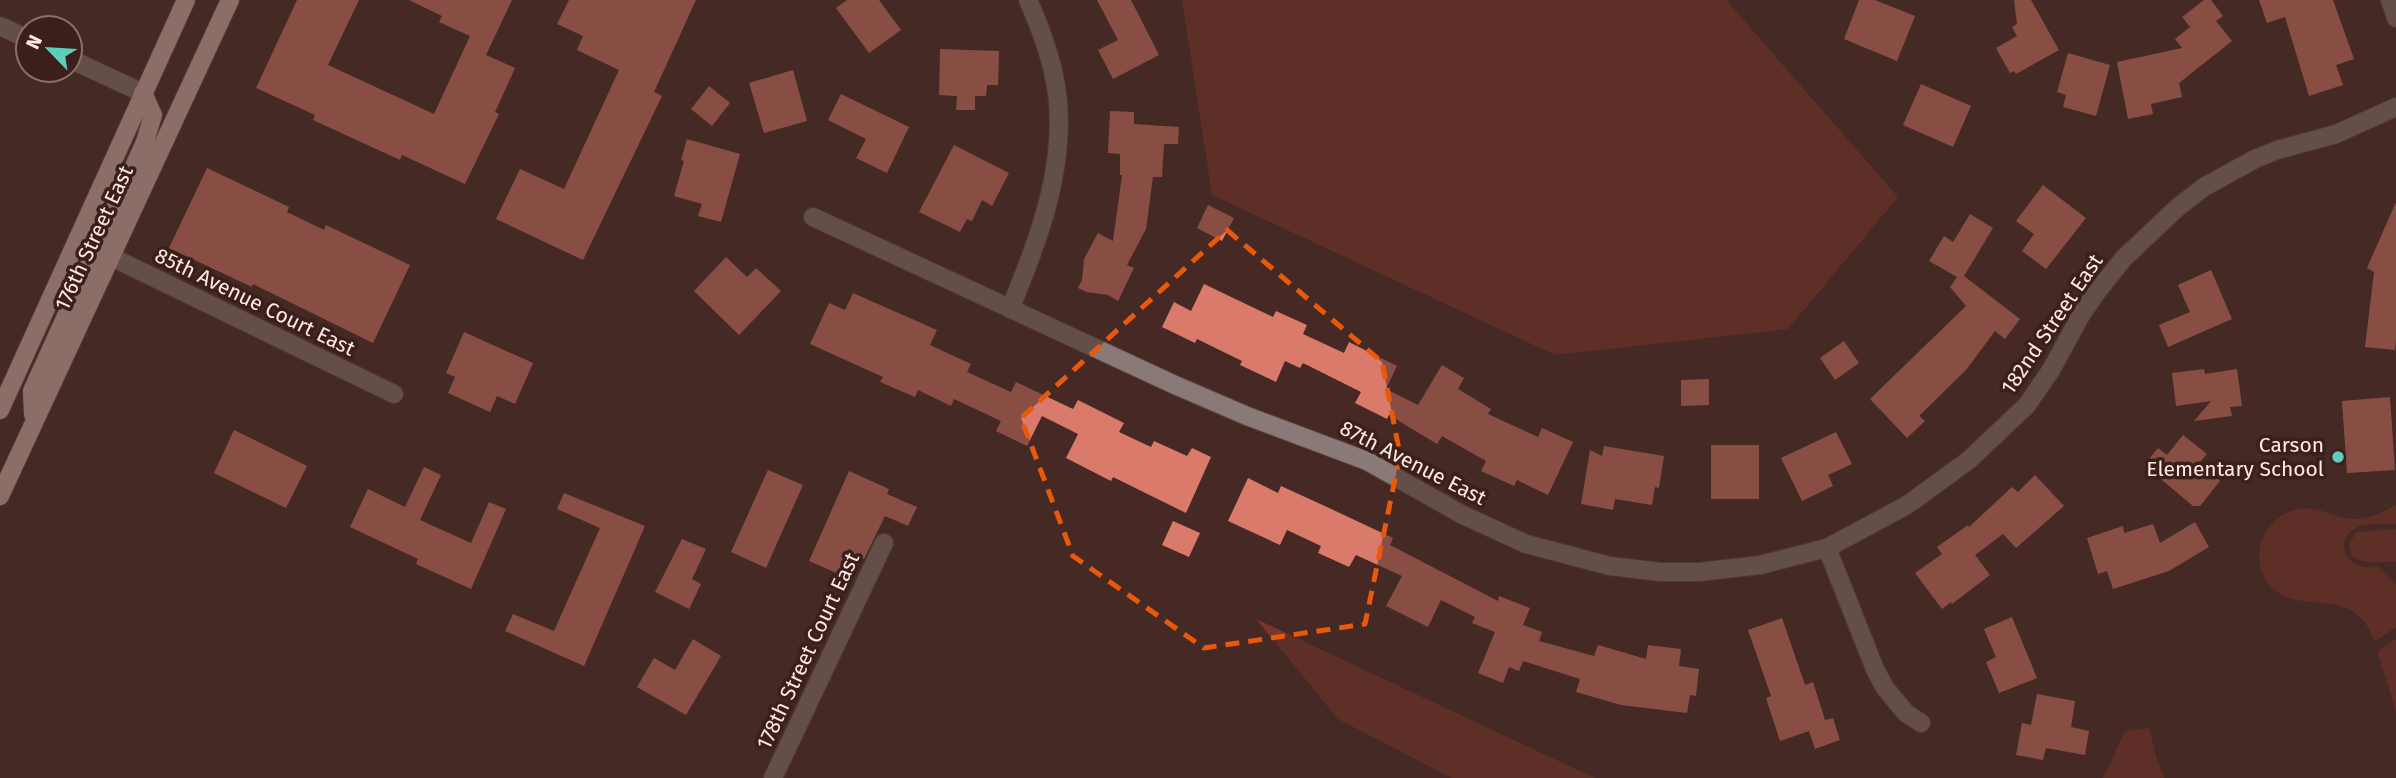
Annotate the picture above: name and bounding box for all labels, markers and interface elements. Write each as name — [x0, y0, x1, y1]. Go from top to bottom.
north arrow — [14, 14, 84, 84]
text: N — [21, 31, 47, 53]
street label: 176th Street East — [49, 161, 139, 315]
street label: 85th Avenue Court East — [151, 242, 360, 362]
street label: 182nd Street East — [1996, 249, 2109, 399]
street label: 87th Avenue East — [1335, 415, 1491, 511]
place label: Carson Elementary School — [2146, 432, 2324, 482]
marker: Carson Elementary School — [2330, 449, 2346, 465]
street label: 178th Street Court East — [751, 548, 865, 754]

